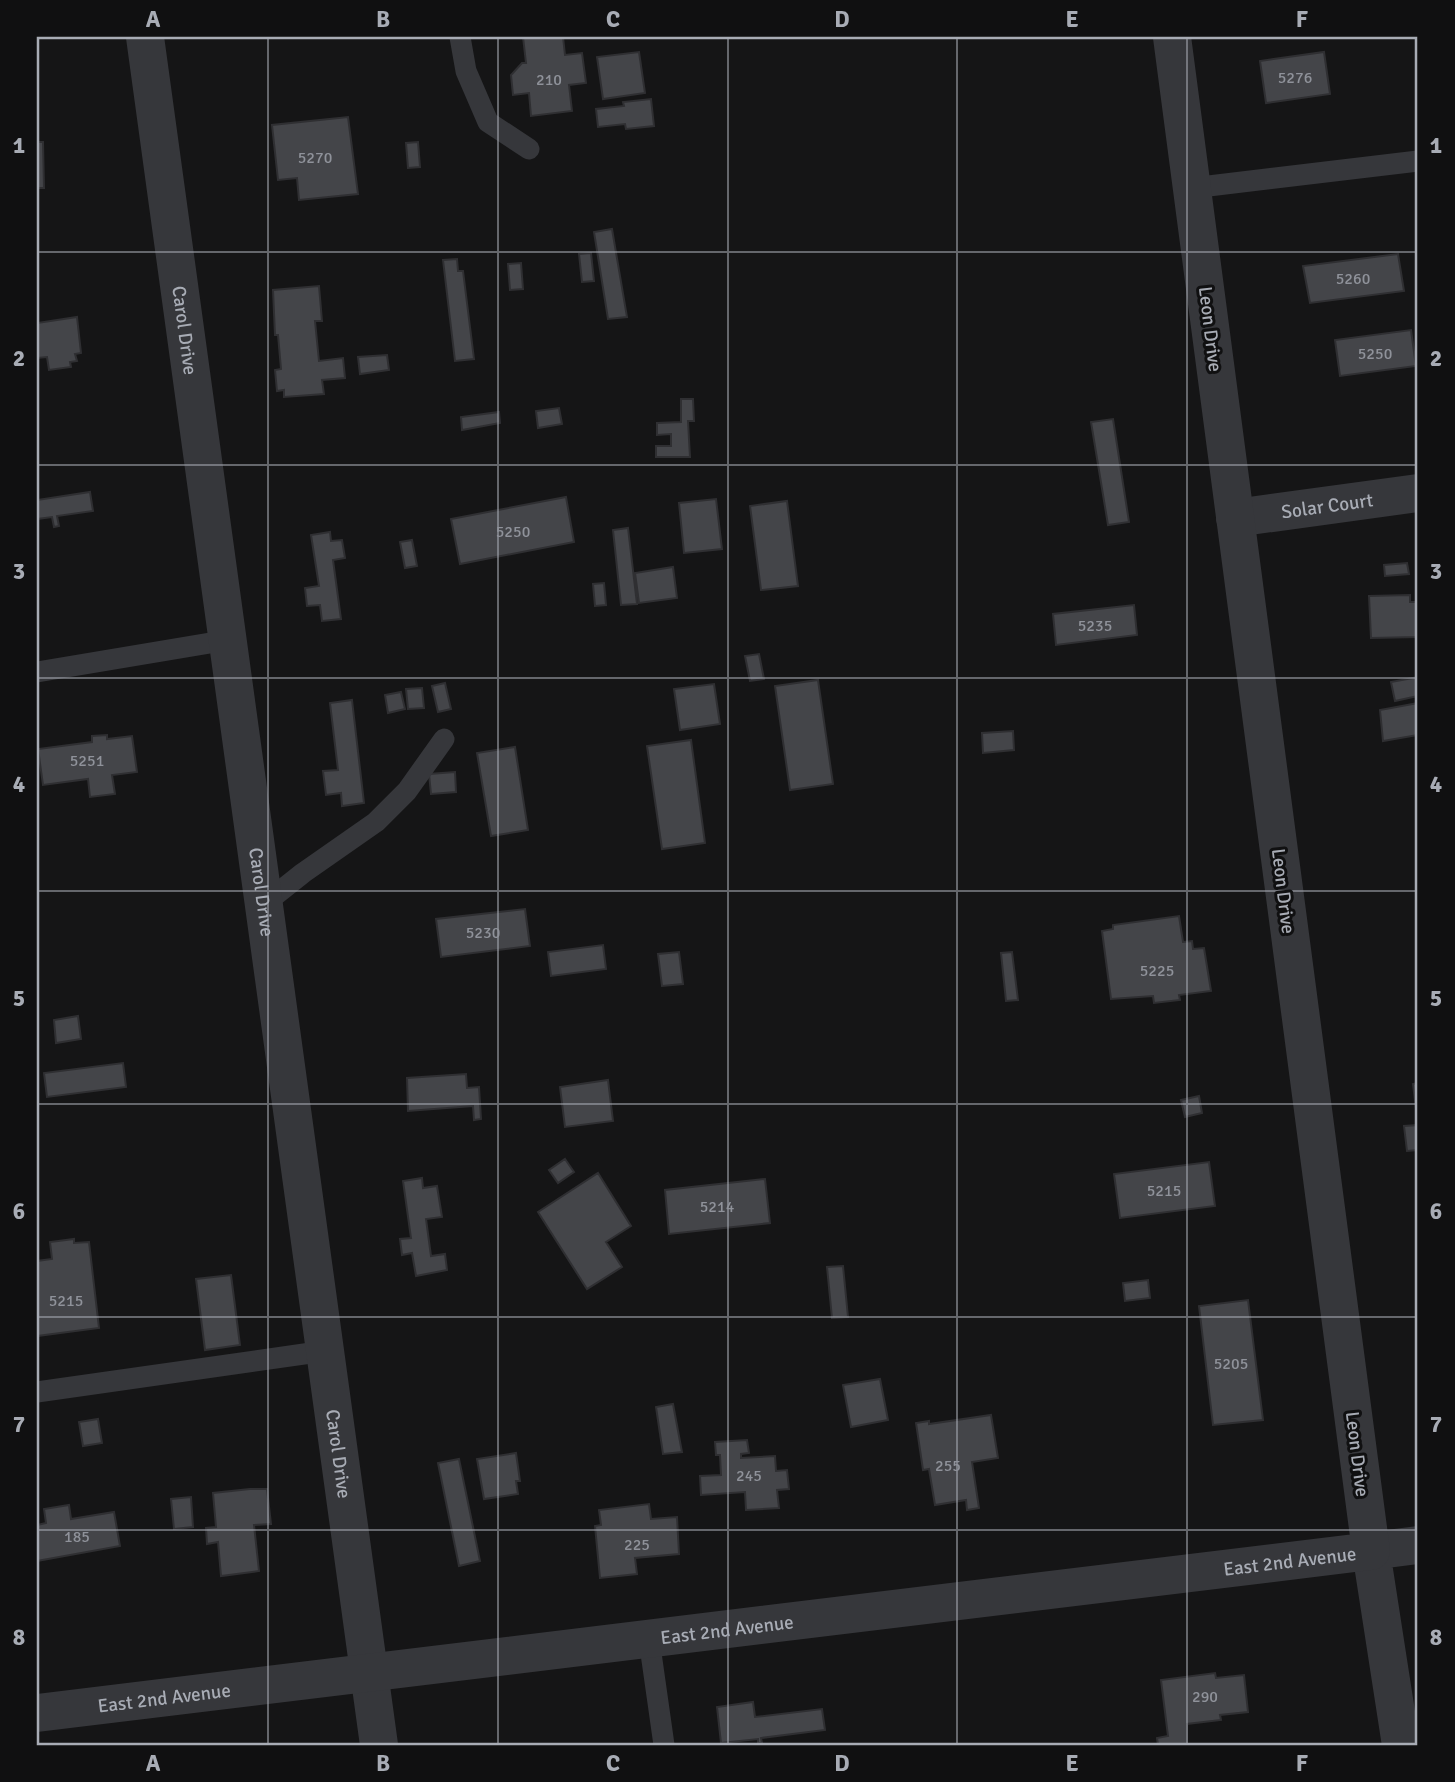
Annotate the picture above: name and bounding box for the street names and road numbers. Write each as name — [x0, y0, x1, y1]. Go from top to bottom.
street label: Carol Drive — [166, 284, 202, 377]
street label: Leon Drive — [1193, 285, 1227, 373]
street label: Solar Court — [1280, 488, 1375, 525]
street label: Carol Drive — [243, 846, 279, 938]
street label: Leon Drive — [1266, 847, 1300, 935]
street label: Carol Drive — [320, 1408, 356, 1500]
street label: Leon Drive — [1340, 1410, 1374, 1498]
street label: East 2nd Avenue — [1222, 1542, 1358, 1582]
street label: East 2nd Avenue — [659, 1610, 795, 1650]
street label: East 2nd Avenue — [96, 1679, 232, 1719]

